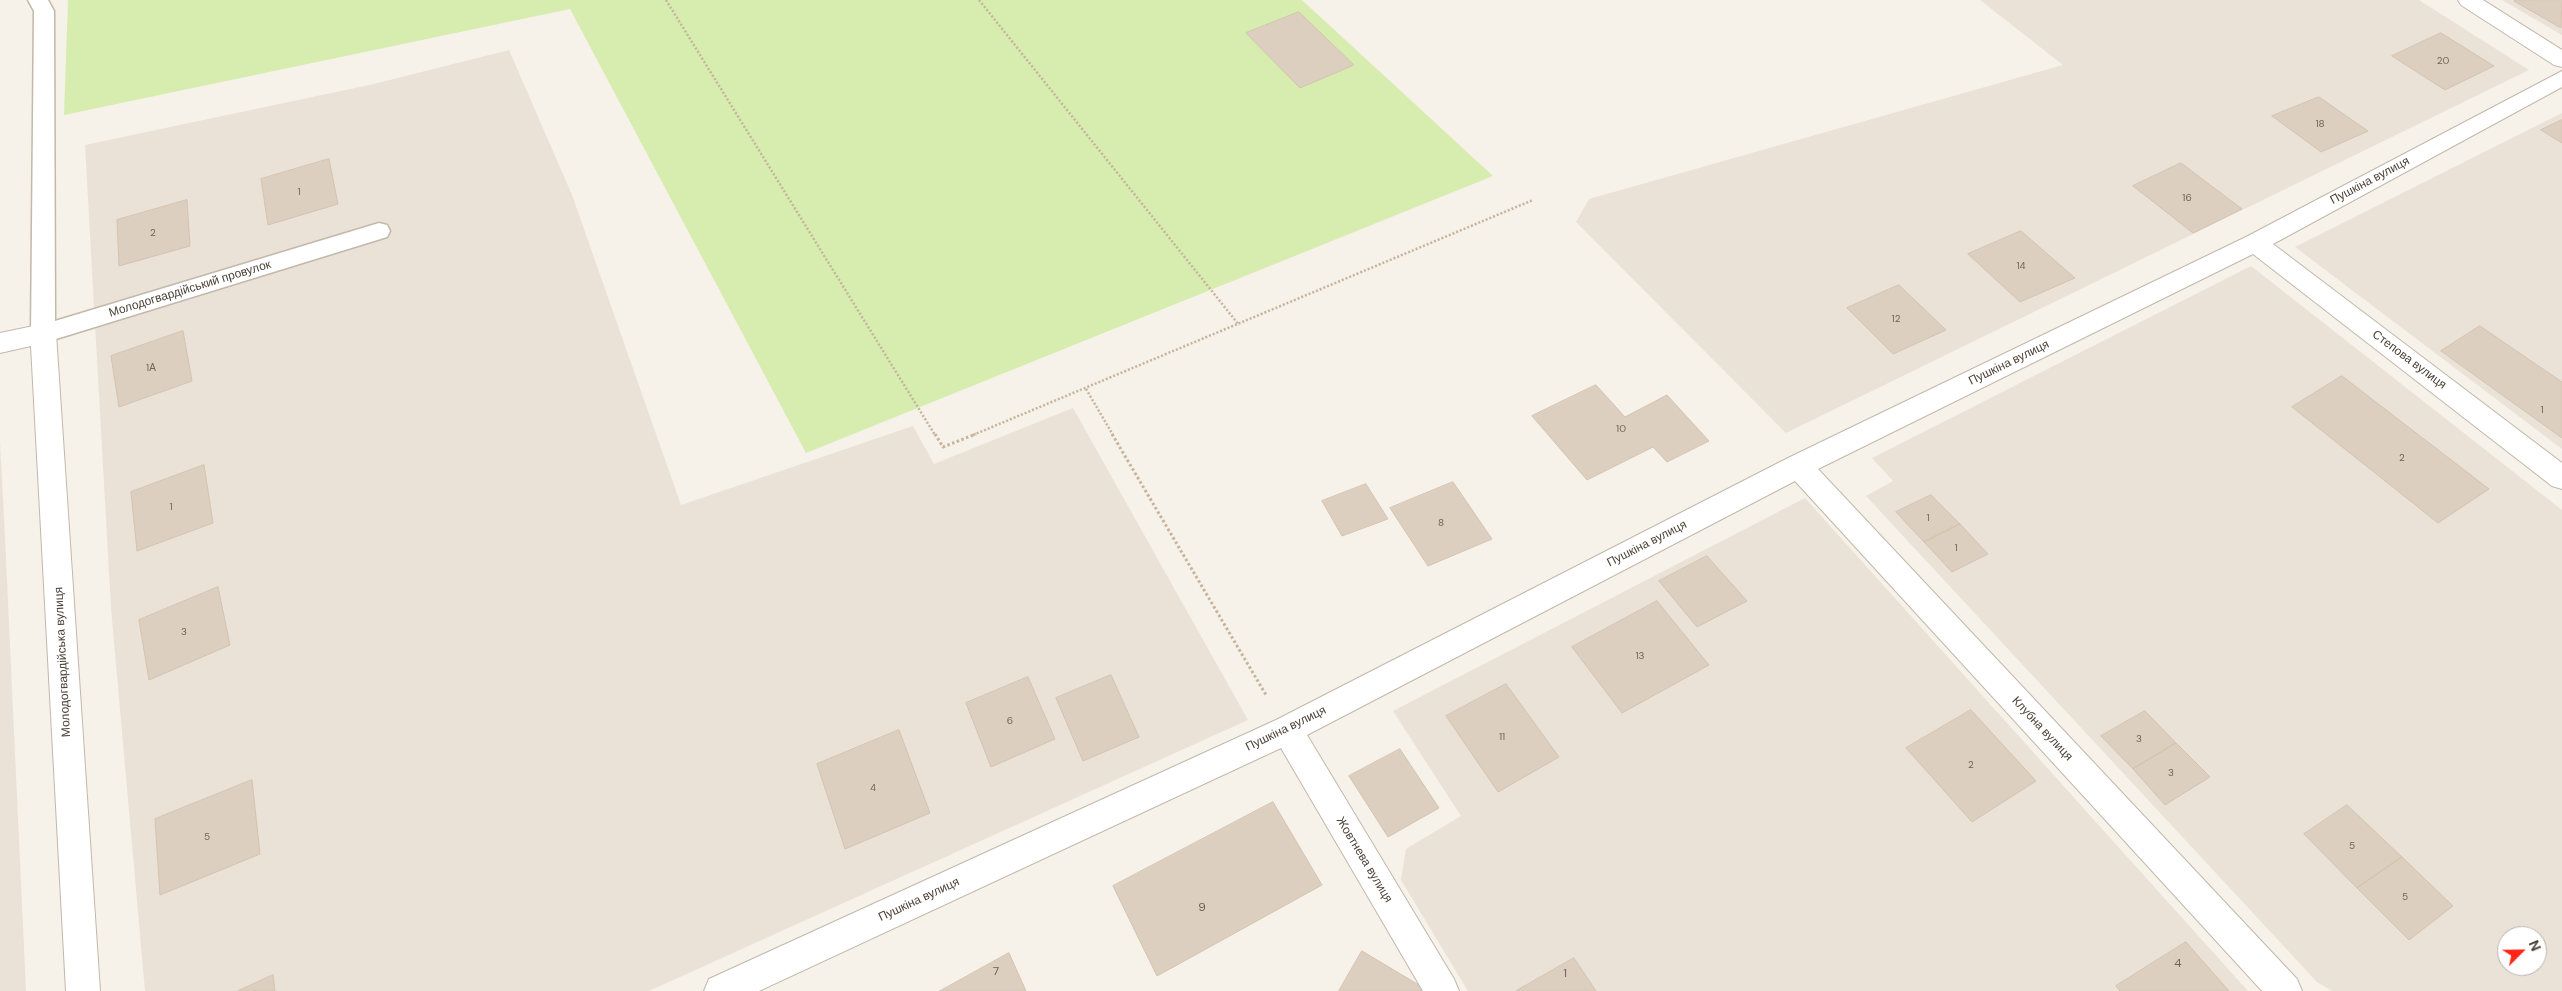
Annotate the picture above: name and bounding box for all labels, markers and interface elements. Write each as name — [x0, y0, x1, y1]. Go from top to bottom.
house number: 20 — [2437, 55, 2449, 67]
house number: 18 — [2315, 118, 2325, 130]
street label: Пушкіна вулиця — [2328, 154, 2412, 208]
house number: 1 — [297, 186, 301, 198]
house number: 16 — [2182, 192, 2192, 204]
house number: 2 — [150, 227, 156, 239]
street label: Молодогвардійський провулок — [107, 257, 273, 321]
house number: 14 — [2016, 260, 2026, 272]
house number: 12 — [1892, 313, 1900, 325]
street label: Степова вулиця — [2369, 327, 2449, 393]
street label: Пушкіна вулиця — [1966, 337, 2052, 389]
house number: 1А — [146, 362, 156, 374]
house number: 1 — [2540, 404, 2544, 416]
house number: 10 — [1616, 423, 1626, 435]
house number: 2 — [2399, 452, 2405, 464]
house number: 1 — [169, 501, 173, 513]
house number: 1 — [1926, 512, 1930, 524]
house number: 8 — [1438, 517, 1444, 529]
street label: Пушкіна вулиця — [1605, 518, 1689, 570]
house number: 1 — [1954, 542, 1958, 554]
street label: Молодогвардійська вулиця — [52, 587, 74, 737]
house number: 3 — [181, 626, 187, 638]
house number: 13 — [1635, 650, 1645, 662]
street label: Клубна вулиця — [2009, 694, 2075, 764]
street label: Пушкіна вулиця — [1243, 703, 1329, 755]
house number: 6 — [1007, 715, 1013, 727]
house number: 11 — [1499, 731, 1505, 743]
house number: 3 — [2136, 733, 2142, 745]
house number: 2 — [1968, 759, 1974, 771]
house number: 3 — [2168, 767, 2174, 779]
house number: 4 — [870, 782, 876, 794]
street label: Жовтнева вулиця — [1333, 814, 1395, 906]
house number: 5 — [204, 831, 210, 843]
house number: 5 — [2349, 840, 2355, 852]
street label: Пушкіна вулиця — [876, 875, 962, 925]
house number: 5 — [2402, 891, 2408, 903]
house number: 9 — [1198, 901, 1206, 915]
north arrow — [2497, 926, 2547, 976]
text: N — [2525, 937, 2545, 954]
house number: 4 — [2174, 957, 2182, 971]
house number: 7 — [993, 965, 999, 979]
house number: 1 — [1563, 967, 1567, 981]

